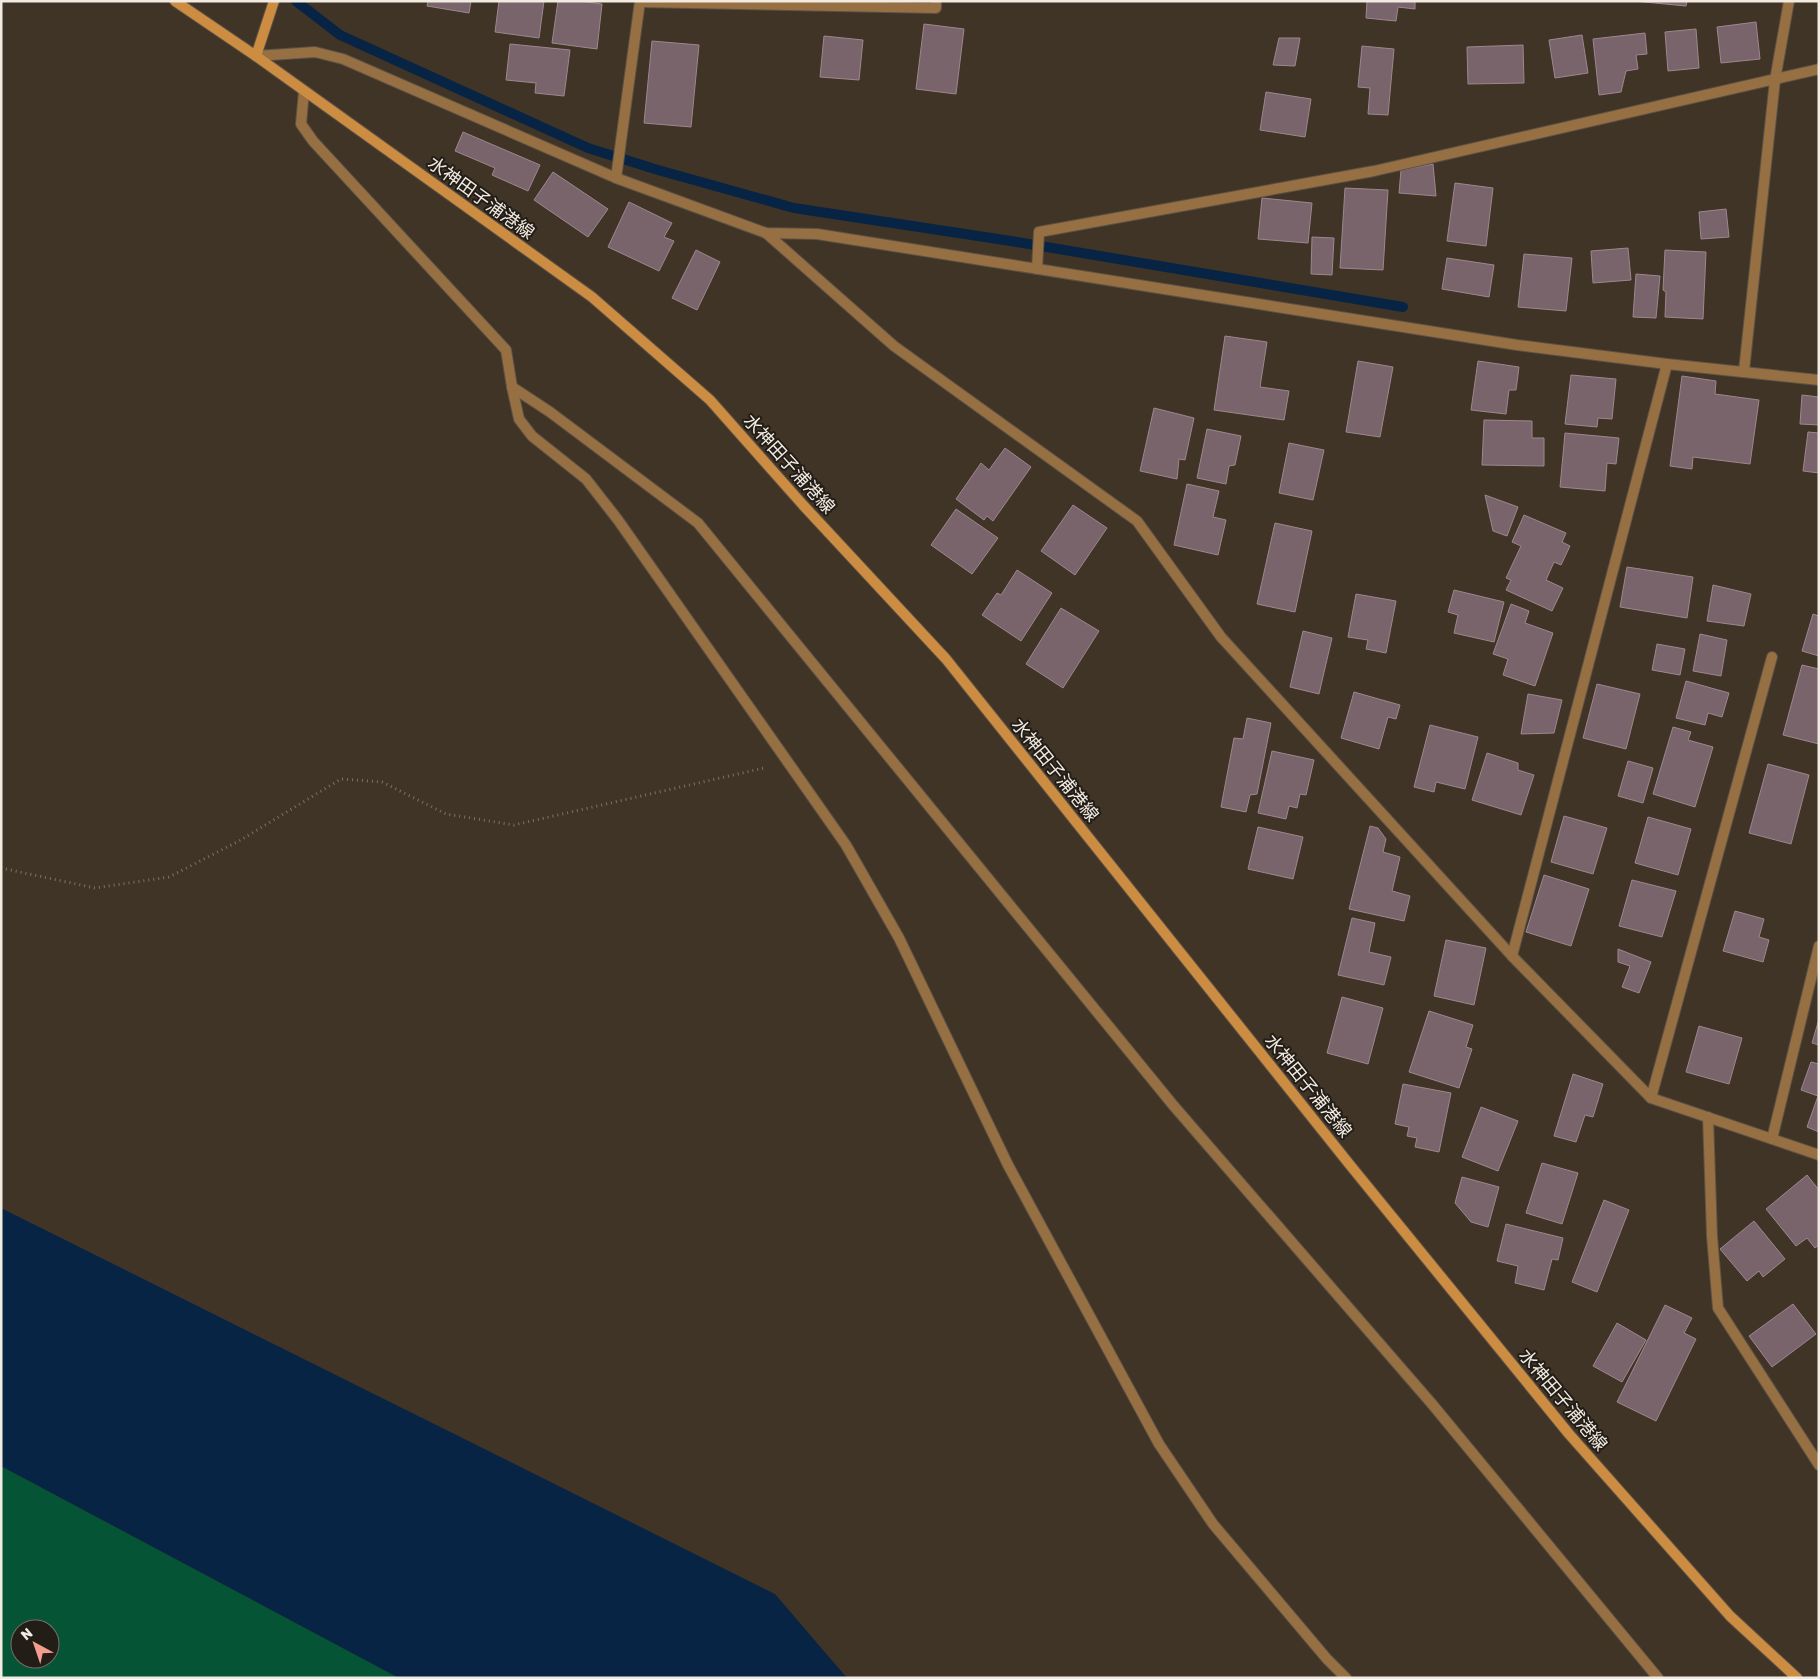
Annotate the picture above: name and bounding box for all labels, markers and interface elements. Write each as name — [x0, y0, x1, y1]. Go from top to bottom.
street label: 水神田子浦港線 — [424, 152, 538, 244]
street label: 水神田子浦港線 — [739, 410, 839, 518]
street label: 水神田子浦港線 — [1007, 714, 1103, 826]
street label: 水神田子浦港線 — [1260, 1030, 1356, 1142]
street label: 水神田子浦港線 — [1514, 1345, 1612, 1455]
north arrow — [10, 1619, 60, 1669]
text: N — [18, 1625, 36, 1644]

